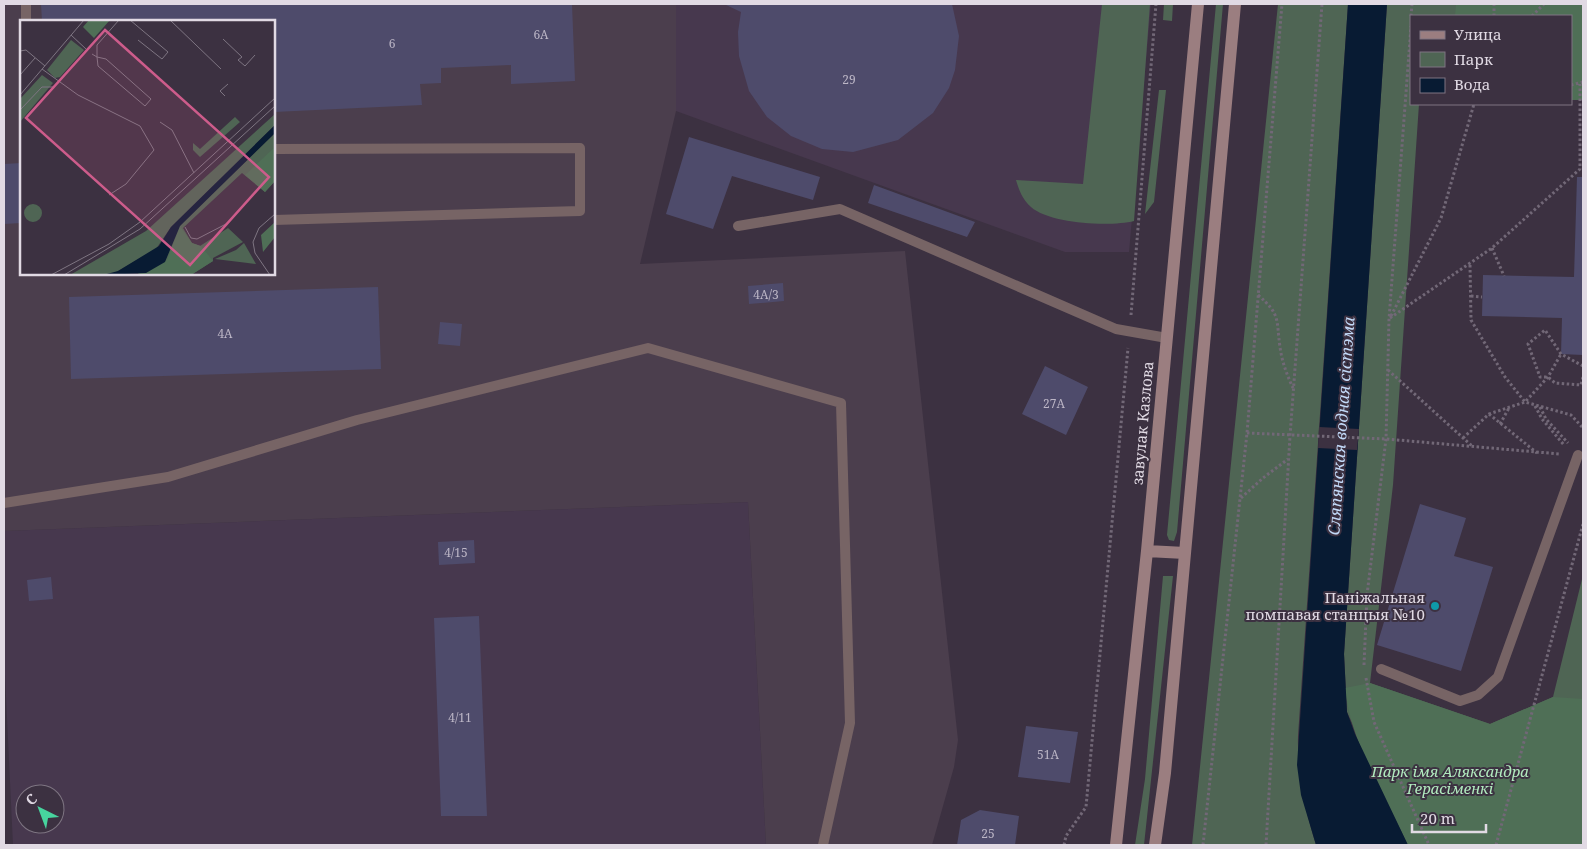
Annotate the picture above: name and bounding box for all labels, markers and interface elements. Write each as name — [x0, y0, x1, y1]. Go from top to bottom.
legend — [1410, 15, 1572, 105]
inset map — [20, 20, 275, 275]
text: Улица — [1454, 24, 1502, 44]
house number: 6А — [533, 26, 549, 43]
house number: 6 — [389, 35, 396, 52]
text: Парк — [1454, 49, 1493, 69]
house number: 29 — [842, 71, 856, 88]
text: Вода — [1454, 74, 1490, 94]
house number: 4А/3 — [753, 286, 779, 303]
water label: Сляпянская водная сістэма — [1322, 316, 1360, 536]
house number: 4А — [217, 325, 233, 342]
street label: завулак Казлова — [1127, 360, 1157, 486]
house number: 27А — [1043, 395, 1065, 412]
house number: 4/15 — [444, 544, 468, 561]
place label: Паніжальная помпавая станцыя №10 — [1246, 587, 1425, 624]
marker: Паніжальная помпавая станцыя №10 — [1429, 600, 1441, 612]
house number: 4/11 — [448, 709, 472, 726]
house number: 51А — [1037, 746, 1059, 763]
park label: Парк імя Аляксандра Герасіменкі — [1370, 761, 1529, 798]
north arrow — [15, 784, 65, 834]
text: С — [21, 789, 41, 809]
scale bar — [1412, 802, 1486, 834]
text: 20 m — [1420, 808, 1455, 828]
house number: 25 — [981, 825, 995, 842]

